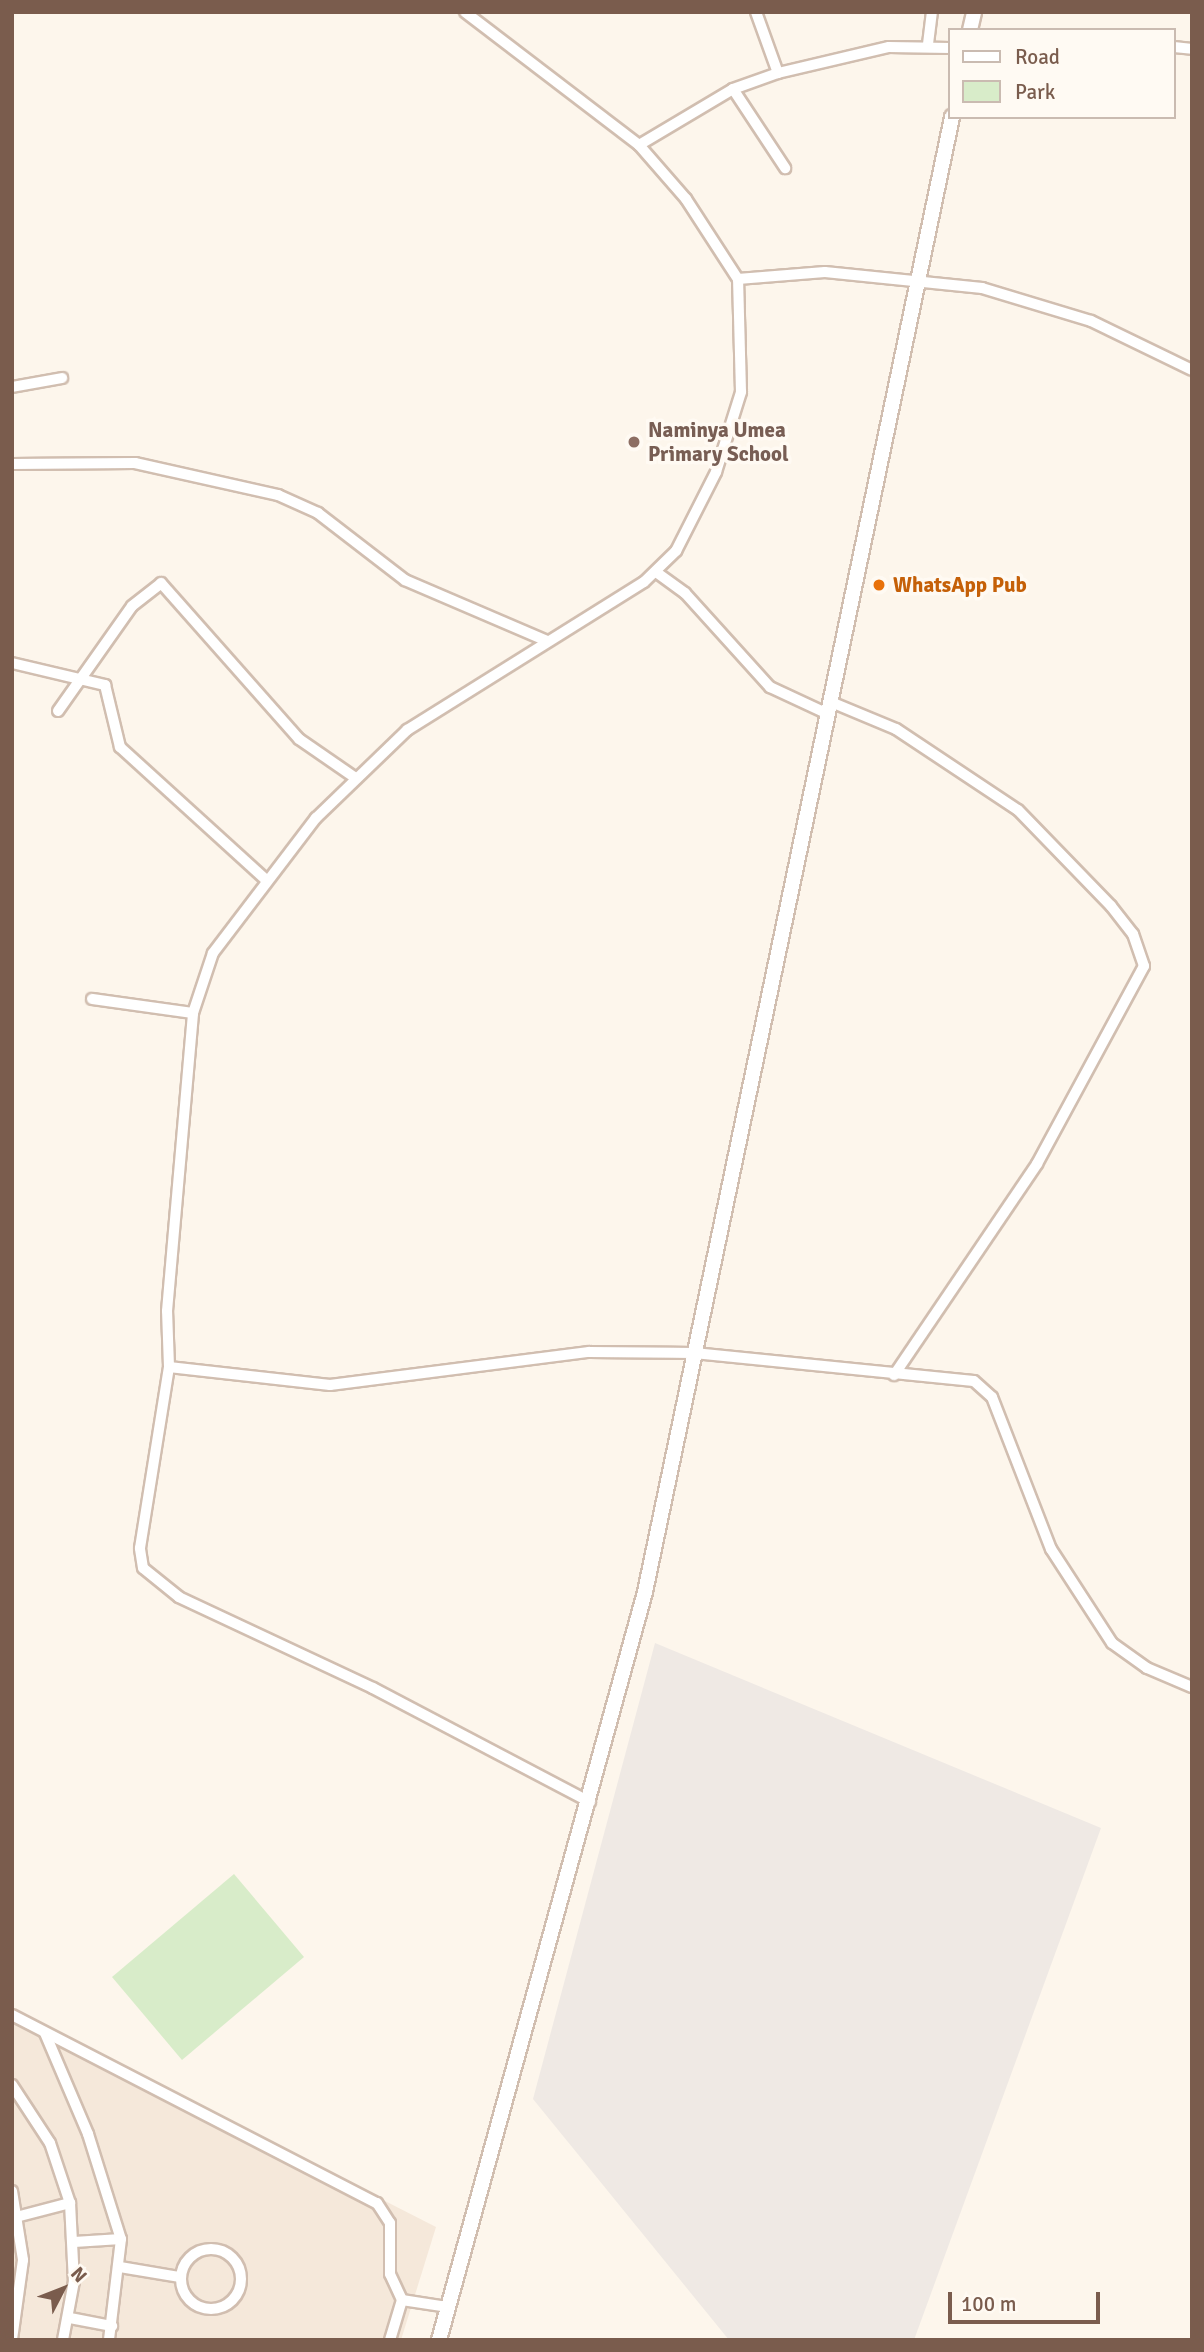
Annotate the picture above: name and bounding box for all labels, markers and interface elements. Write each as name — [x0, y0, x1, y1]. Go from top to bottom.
legend — [948, 28, 1176, 119]
text: Road — [1015, 44, 1060, 70]
text: Park — [1015, 79, 1055, 105]
place label: Naminya Umea Primary School — [648, 417, 789, 467]
marker: Naminya Umea Primary School — [626, 434, 642, 450]
place label: WhatsApp Pub — [893, 572, 1027, 598]
marker: WhatsApp Pub — [871, 577, 887, 593]
north arrow — [28, 2254, 98, 2324]
text: N — [65, 2262, 92, 2288]
scale bar — [952, 2278, 1104, 2322]
text: 100 m — [961, 2291, 1016, 2317]

